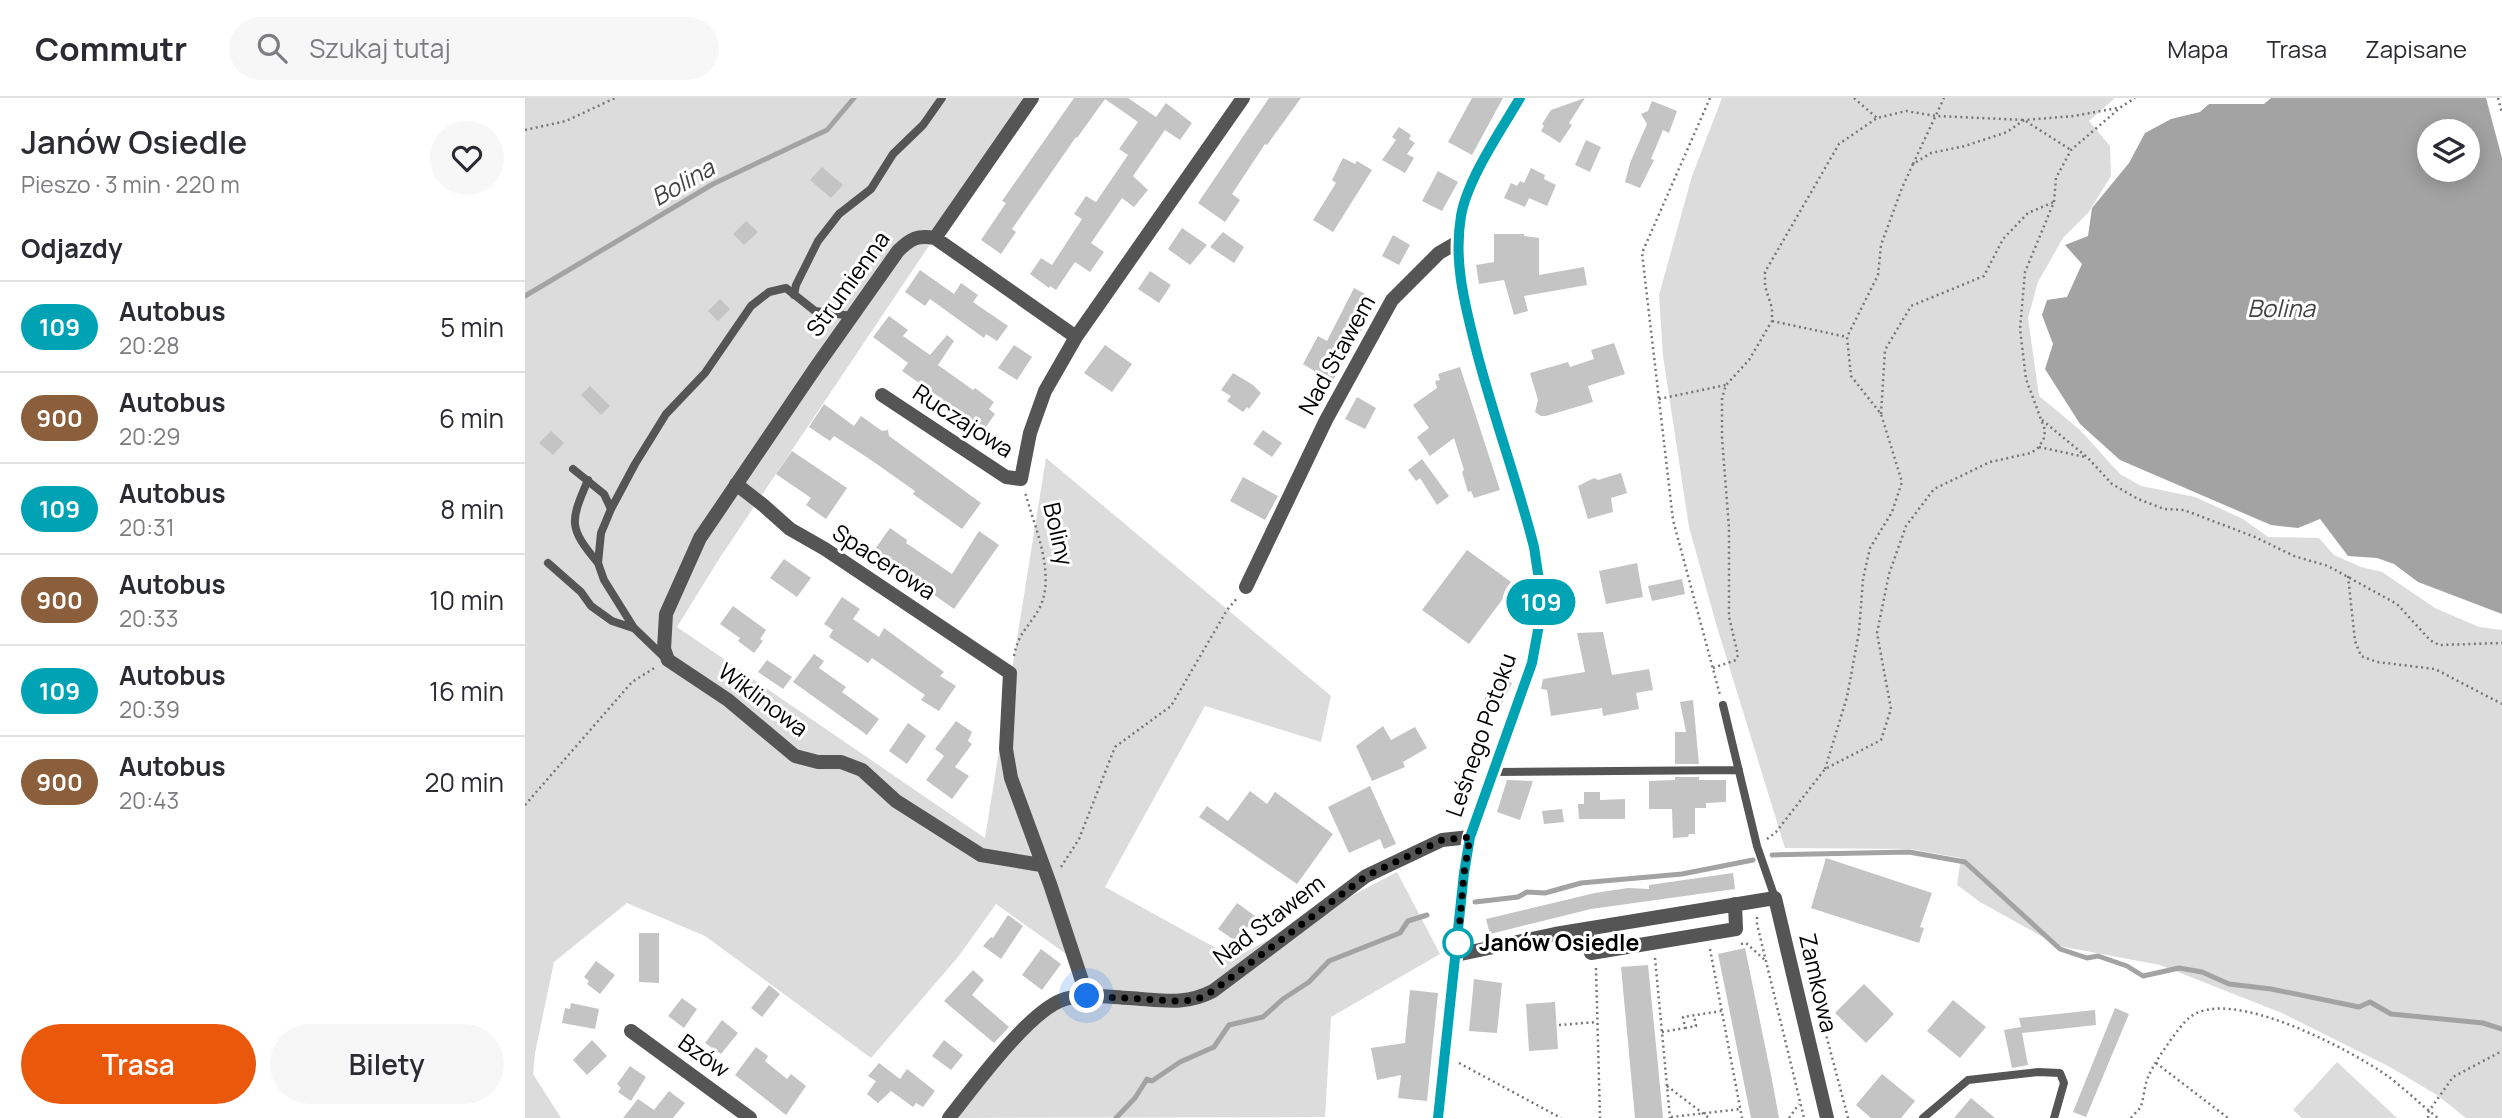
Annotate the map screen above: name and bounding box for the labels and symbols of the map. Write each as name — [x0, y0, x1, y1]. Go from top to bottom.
water label: Bolina — [645, 150, 721, 213]
street label: Strumienna — [798, 224, 896, 343]
street label: Nad Stawem — [1290, 289, 1382, 420]
water label: Bolina — [2247, 291, 2317, 324]
street label: Ruczajowa — [907, 376, 1020, 465]
street label: Boliny — [1036, 499, 1082, 568]
street label: Spacerowa — [827, 516, 942, 607]
line badge: 109 — [1501, 579, 1581, 625]
street label: Leśnego Potoku — [1437, 649, 1523, 821]
street label: Wiklinowa — [712, 655, 815, 744]
street label: Nad Stawem — [1206, 867, 1331, 972]
place label: Janów Osiedle — [1479, 926, 1639, 958]
marker: Janów Osiedle — [1443, 928, 1473, 958]
street label: Zamkowa — [1792, 930, 1846, 1035]
your location — [1069, 978, 1104, 1013]
street label: Bzów — [672, 1026, 737, 1085]

